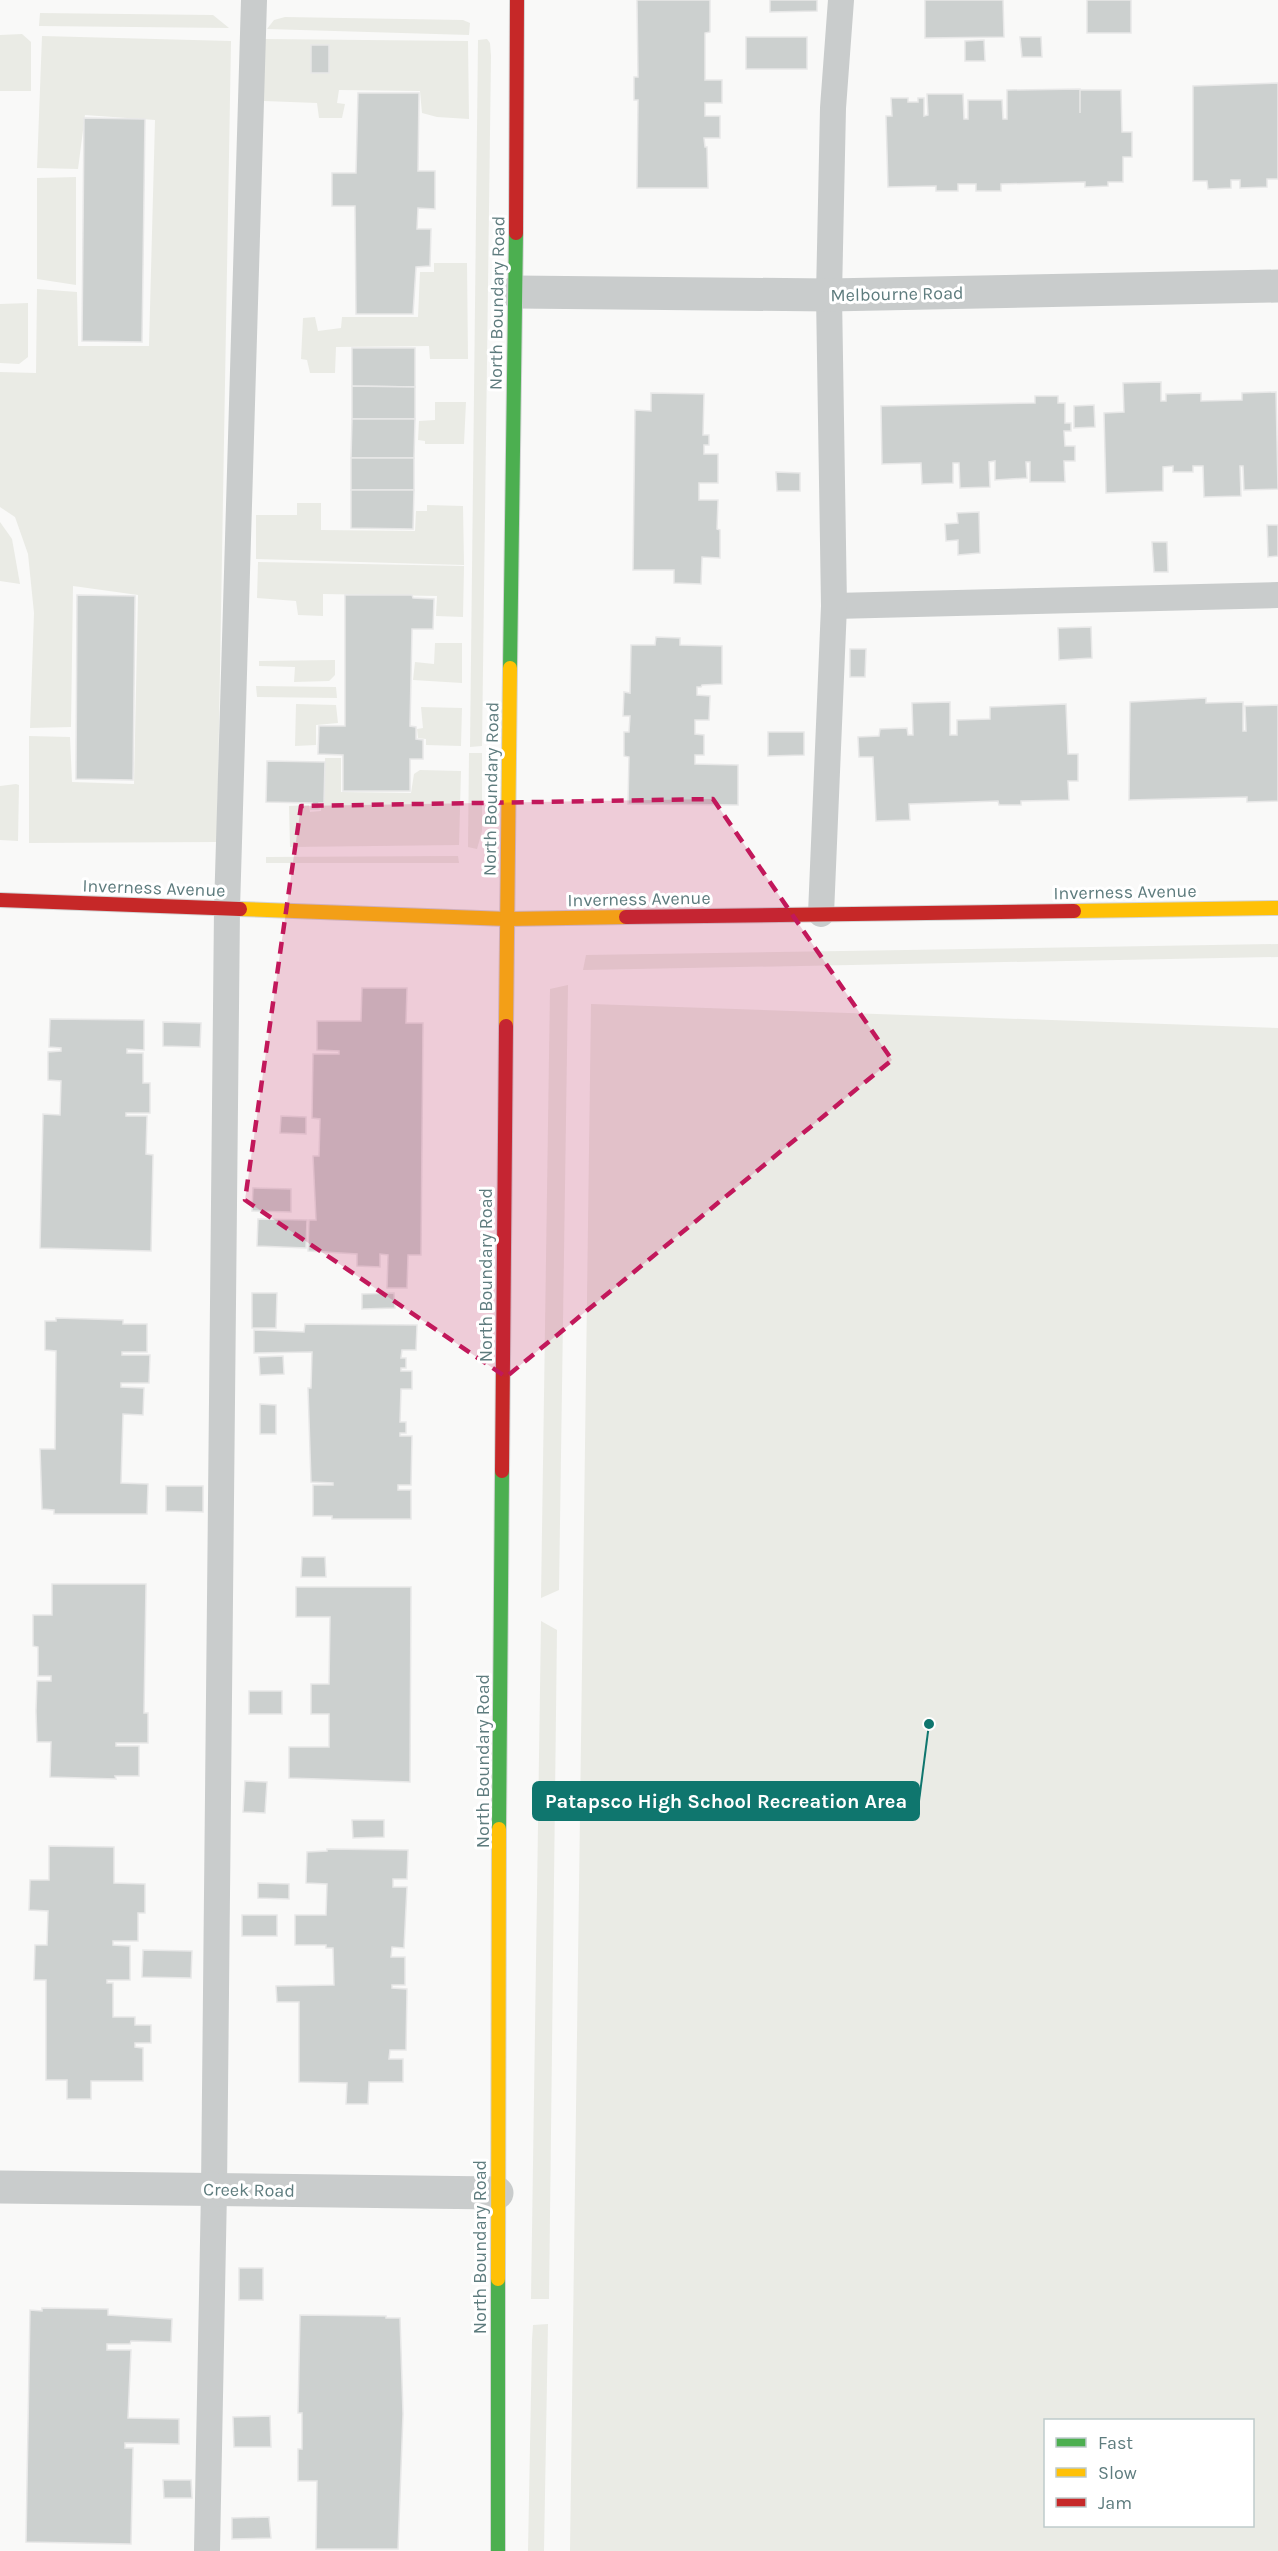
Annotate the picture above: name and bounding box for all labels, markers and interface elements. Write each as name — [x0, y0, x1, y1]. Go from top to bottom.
street label: North Boundary Road — [484, 216, 510, 390]
street label: Melbourne Road — [830, 282, 964, 306]
street label: North Boundary Road — [478, 702, 504, 876]
street label: Inverness Avenue — [82, 875, 226, 901]
street label: Inverness Avenue — [1053, 880, 1197, 904]
street label: Inverness Avenue — [567, 887, 711, 911]
street label: North Boundary Road — [475, 1188, 497, 1362]
street label: North Boundary Road — [472, 1674, 494, 1848]
callout: Patapsco High School Recreation Area — [533, 1782, 919, 1820]
text: Patapsco High School Recreation Area — [545, 1790, 907, 1813]
street label: North Boundary Road — [469, 2160, 491, 2334]
street label: Creek Road — [203, 2178, 295, 2202]
legend — [1044, 2419, 1254, 2527]
text: Fast — [1098, 2432, 1133, 2454]
text: Slow — [1098, 2462, 1137, 2484]
text: Jam — [1098, 2492, 1132, 2514]

